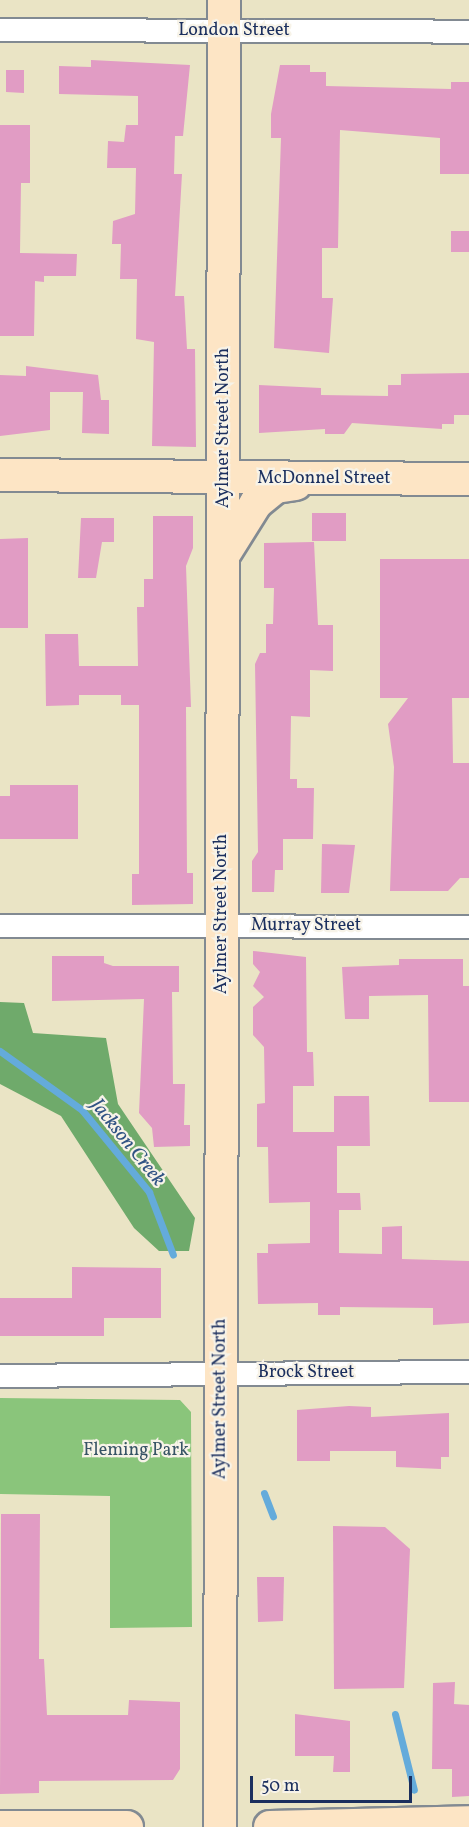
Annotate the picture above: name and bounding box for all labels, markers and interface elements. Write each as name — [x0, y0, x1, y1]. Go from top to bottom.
street label: London Street — [178, 20, 290, 42]
street label: Aylmer Street North — [213, 348, 235, 508]
street label: McDonnel Street — [257, 468, 391, 490]
street label: Aylmer Street North — [211, 834, 233, 994]
street label: Murray Street — [251, 915, 361, 937]
water label: Jackson Creek — [84, 1094, 170, 1192]
street label: Aylmer Street North — [210, 1319, 232, 1479]
street label: Brock Street — [258, 1362, 354, 1384]
park label: Fleming Park — [83, 1440, 189, 1462]
scale bar — [253, 1764, 415, 1802]
text: 50 m — [261, 1774, 300, 1799]

